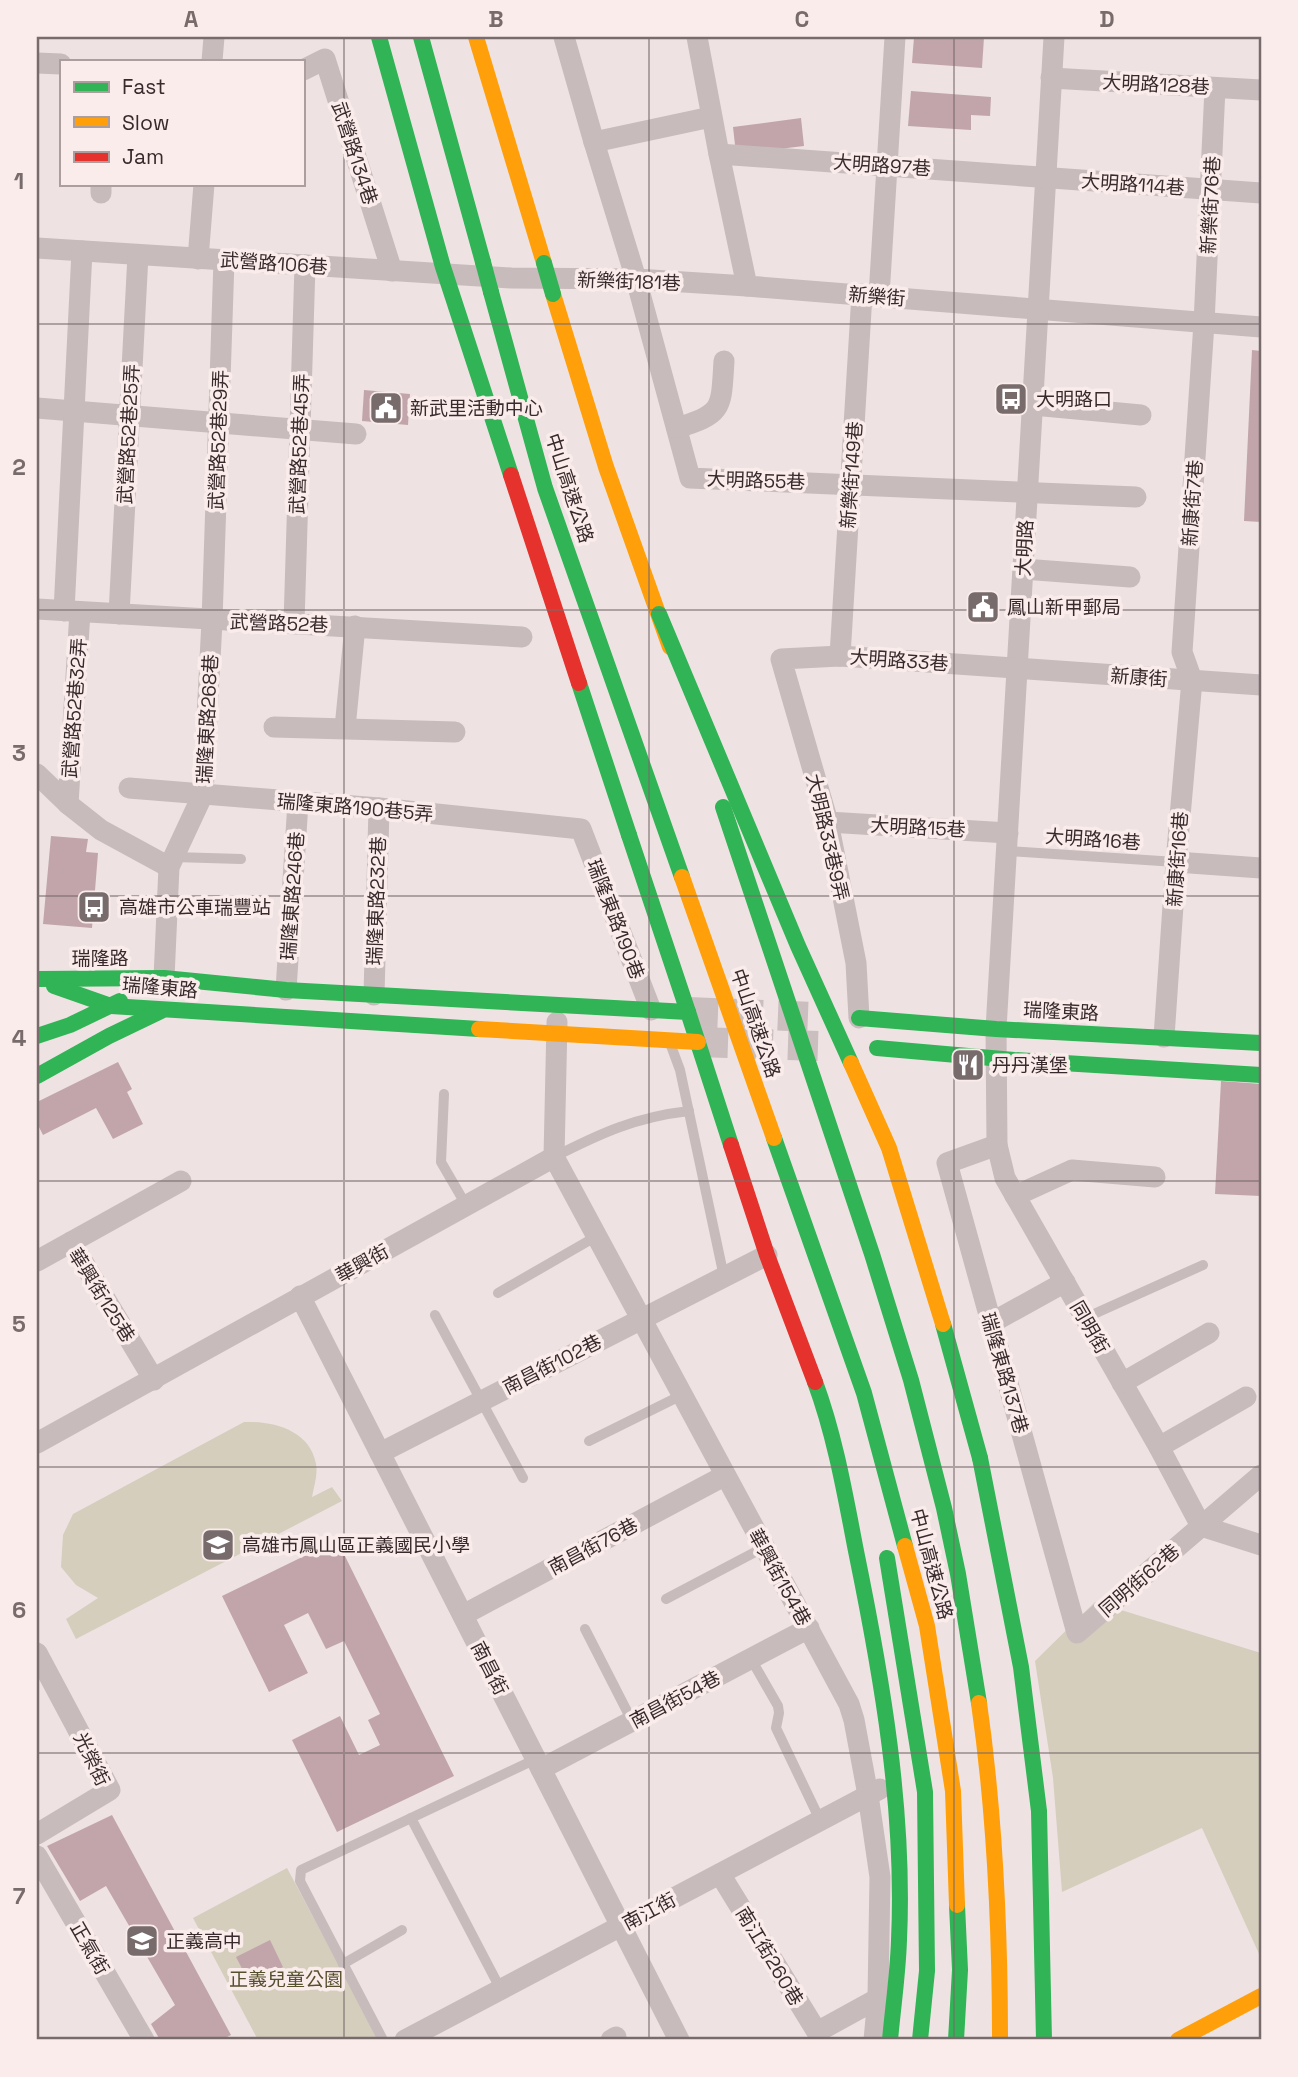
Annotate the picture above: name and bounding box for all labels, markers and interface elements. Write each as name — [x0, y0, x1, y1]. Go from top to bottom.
text: A — [184, 4, 199, 34]
text: B — [488, 4, 504, 34]
text: C — [795, 4, 809, 34]
text: D — [1099, 4, 1115, 34]
legend — [60, 60, 304, 186]
street label: 大明路128巷 — [1102, 69, 1210, 100]
text: Fast — [122, 73, 166, 100]
street label: 武營路134巷 — [326, 98, 383, 208]
text: Slow — [122, 109, 170, 136]
text: Jam — [122, 143, 164, 170]
street label: 大明路97巷 — [832, 150, 932, 181]
street label: 新樂街76巷 — [1195, 155, 1226, 255]
text: 1 — [14, 166, 24, 196]
street label: 大明路114巷 — [1080, 168, 1186, 201]
street label: 武營路106巷 — [219, 247, 329, 280]
street label: 新樂街181巷 — [577, 267, 681, 296]
street label: 新樂街 — [847, 282, 906, 311]
street label: 武營路52巷25弄 — [112, 363, 145, 505]
street label: 武營路52巷29弄 — [204, 369, 233, 511]
street label: 武營路52巷45弄 — [285, 373, 314, 515]
bus stop icon: 大明路口 — [992, 380, 1030, 418]
place label: 大明路口 — [1036, 387, 1112, 412]
public building icon: 新武里活動中心 — [367, 389, 405, 427]
place label: 新武里活動中心 — [410, 396, 543, 421]
street label: 新樂街149巷 — [835, 421, 868, 530]
street label: 中山高速公路 — [540, 430, 599, 546]
text: 2 — [12, 452, 26, 482]
street label: 新康街7巷 — [1177, 459, 1208, 547]
street label: 大明路55巷 — [706, 466, 806, 495]
street label: 大明路 — [1011, 519, 1038, 577]
public building icon: 鳳山新甲郵局 — [964, 588, 1002, 626]
place label: 鳳山新甲郵局 — [1007, 595, 1121, 620]
street label: 武營路52巷 — [229, 609, 329, 638]
street label: 武營路52巷32弄 — [57, 637, 92, 779]
street label: 大明路33巷 — [849, 645, 949, 676]
street label: 瑞隆東路268巷 — [192, 653, 223, 785]
street label: 新康街 — [1110, 663, 1168, 692]
text: 3 — [12, 738, 26, 768]
street label: 大明路33巷9弄 — [801, 771, 854, 903]
street label: 瑞隆東路190巷5弄 — [276, 788, 434, 827]
street label: 新康街16巷 — [1162, 810, 1193, 908]
street label: 大明路15巷 — [870, 813, 966, 842]
street label: 大明路16巷 — [1044, 824, 1142, 855]
street label: 瑞隆東路246巷 — [276, 831, 309, 961]
street label: 瑞隆東路232巷 — [362, 836, 391, 966]
street label: 瑞隆東路190巷 — [581, 856, 650, 983]
bus stop icon: 高雄市公車瑞豐站 — [75, 888, 113, 926]
place label: 高雄市公車瑞豐站 — [119, 895, 271, 920]
street label: 瑞隆路 — [71, 946, 129, 971]
street label: 中山高速公路 — [725, 965, 786, 1081]
street label: 瑞隆東路 — [121, 972, 199, 1003]
street label: 瑞隆東路 — [1022, 997, 1100, 1026]
text: 4 — [12, 1023, 27, 1053]
restaurant icon: 丹丹漢堡 — [949, 1046, 987, 1084]
place label: 丹丹漢堡 — [992, 1053, 1068, 1078]
street label: 華興街 — [331, 1239, 393, 1288]
street label: 華興街125巷 — [63, 1243, 140, 1347]
street label: 同明街 — [1064, 1296, 1115, 1358]
text: 5 — [12, 1309, 26, 1339]
street label: 瑞隆東路137巷 — [975, 1310, 1034, 1437]
street label: 南昌街102巷 — [499, 1329, 606, 1400]
street label: 中山高速公路 — [905, 1506, 958, 1622]
street label: 南昌街76巷 — [544, 1512, 642, 1581]
street label: 華興街154巷 — [743, 1524, 816, 1630]
school or university icon: 高雄市鳳山區正義國民小學 — [199, 1526, 237, 1564]
place label: 高雄市鳳山區正義國民小學 — [242, 1533, 470, 1558]
street label: 同明街62巷 — [1094, 1538, 1185, 1622]
text: 6 — [12, 1595, 26, 1625]
street label: 南昌街 — [465, 1637, 514, 1699]
street label: 南昌街54巷 — [626, 1665, 725, 1734]
street label: 光榮街 — [68, 1728, 115, 1790]
text: 7 — [13, 1881, 26, 1911]
street label: 南江街 — [618, 1887, 680, 1936]
street label: 南江街260巷 — [730, 1902, 809, 2010]
street label: 正氣街 — [64, 1917, 115, 1979]
school or university icon: 正義高中 — [123, 1922, 161, 1960]
place label: 正義高中 — [166, 1929, 242, 1954]
park label: 正義兒童公園 — [229, 1967, 343, 1992]

